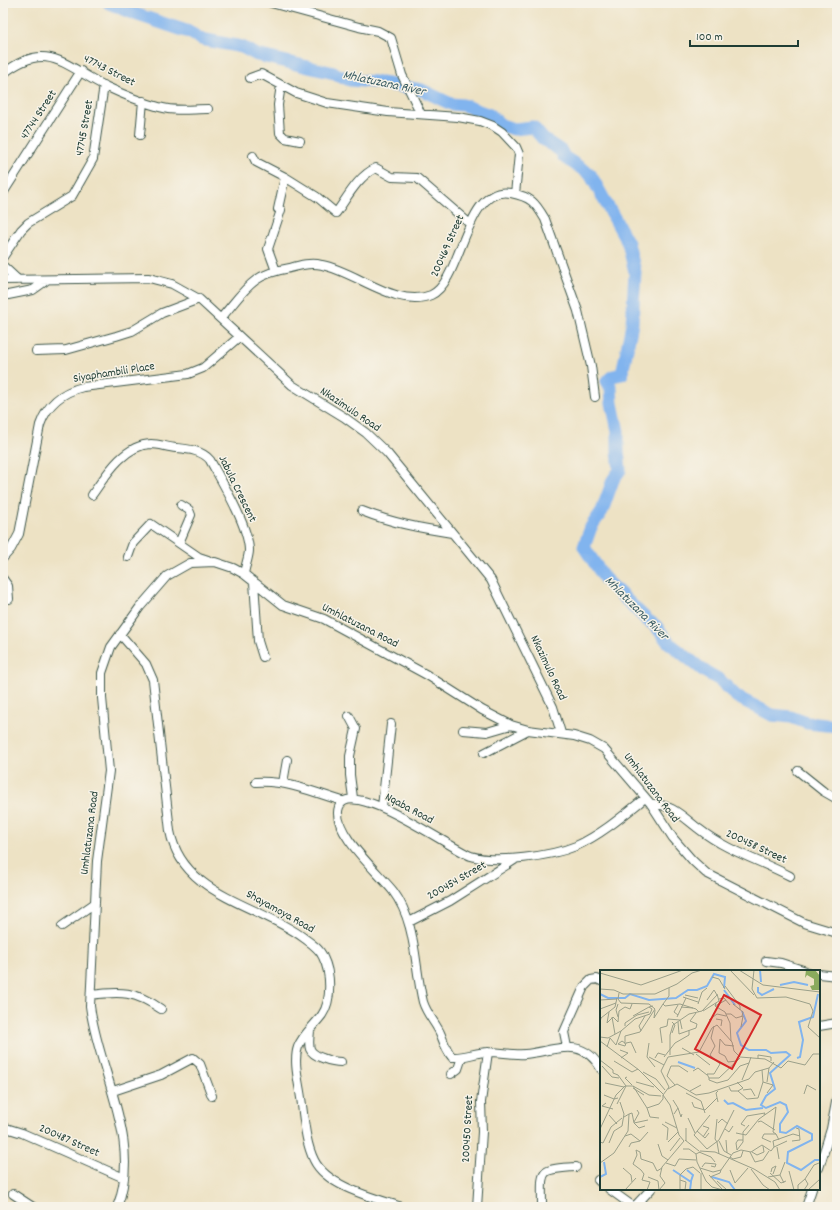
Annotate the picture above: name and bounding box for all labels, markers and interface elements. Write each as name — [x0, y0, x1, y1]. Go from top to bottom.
scale bar — [690, 22, 798, 48]
text: 100 m — [696, 29, 723, 46]
street label: 47743 Street — [80, 51, 138, 92]
water label: Mhlatuzana River — [341, 66, 429, 102]
street label: 47744 Street — [17, 86, 62, 143]
street label: 47745 Street — [72, 98, 98, 157]
street label: 200469 Street — [427, 212, 470, 280]
street label: Siyaphambili Place — [72, 358, 156, 388]
street label: Nkazimulo Road — [316, 383, 384, 437]
street label: Jabula Crescent — [213, 453, 261, 526]
water label: Mhlatuzana River — [600, 573, 674, 647]
street label: Umhlatuzana Road — [319, 599, 401, 653]
street label: Nkazimulo Road — [525, 633, 571, 703]
street label: Umhlatuzana Road — [619, 749, 683, 827]
street label: Nqaba Road — [382, 789, 436, 829]
street label: Umhlatuzana Road — [76, 790, 104, 876]
street label: 200458 Street — [723, 825, 790, 869]
street label: 200454 Street — [424, 857, 490, 905]
street label: Shayamoya Road — [243, 886, 317, 938]
inset map — [600, 970, 820, 1190]
street label: 200450 Street — [458, 1094, 478, 1163]
street label: 200487 Street — [36, 1120, 102, 1162]

